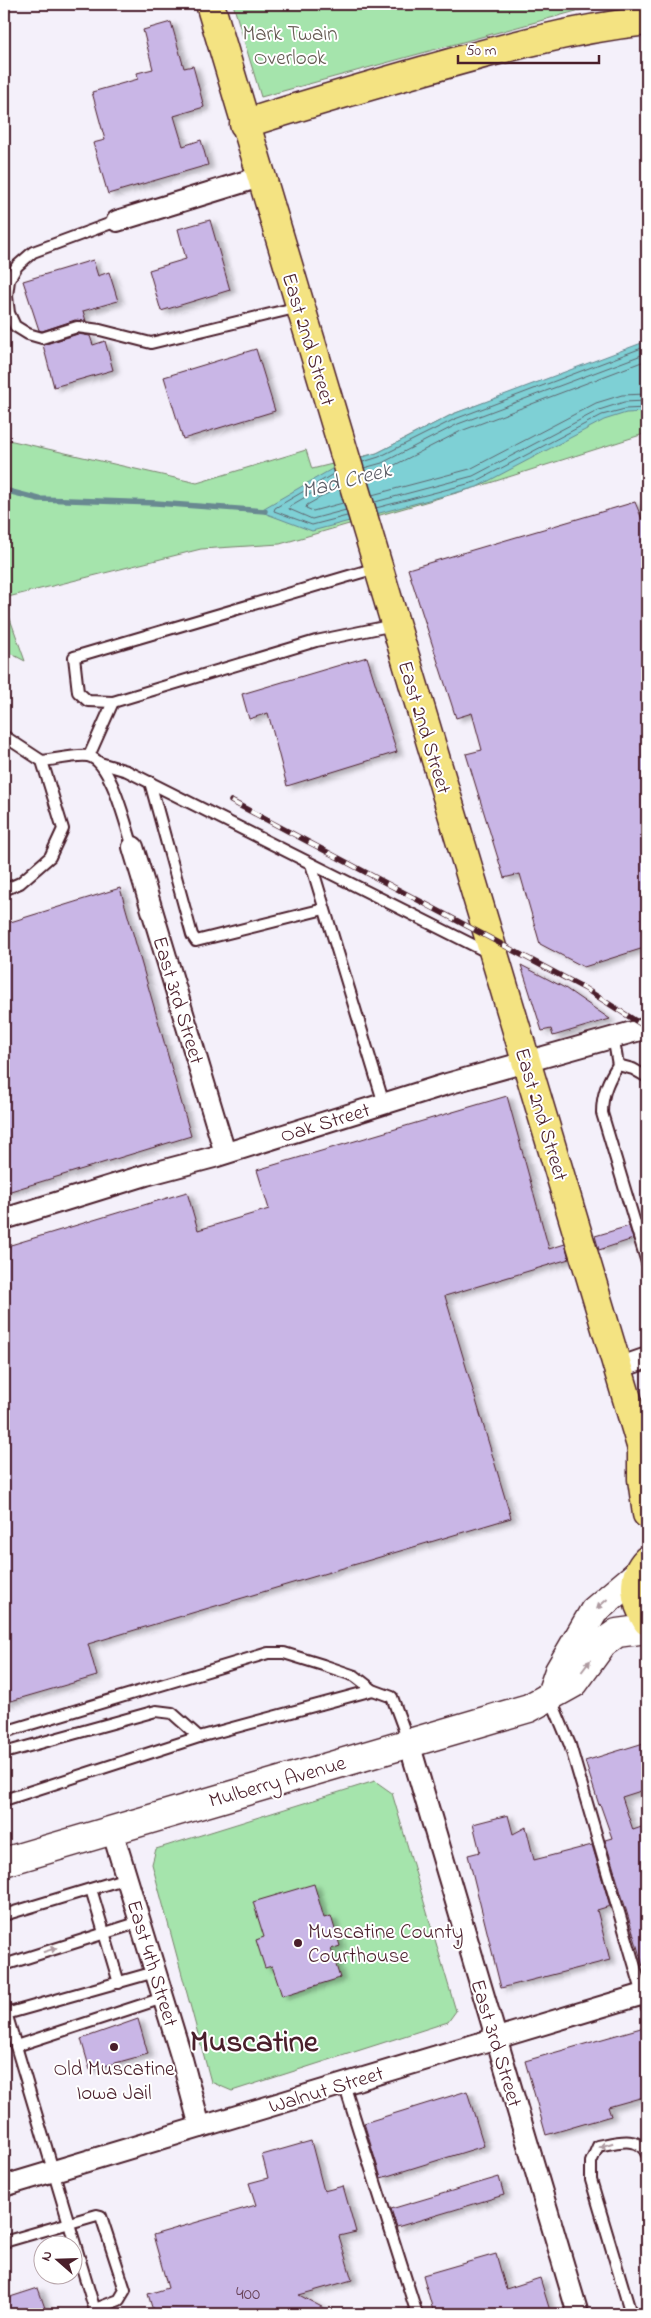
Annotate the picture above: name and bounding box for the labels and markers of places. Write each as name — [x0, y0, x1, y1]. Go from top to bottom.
place label: Muscatine County Courthouse — [308, 1918, 463, 1972]
marker: Muscatine County Courthouse — [292, 1937, 304, 1949]
marker: Old Muscatine Iowa Jail — [108, 2041, 120, 2053]
place label: Old Muscatine Iowa Jail — [53, 2055, 175, 2109]

